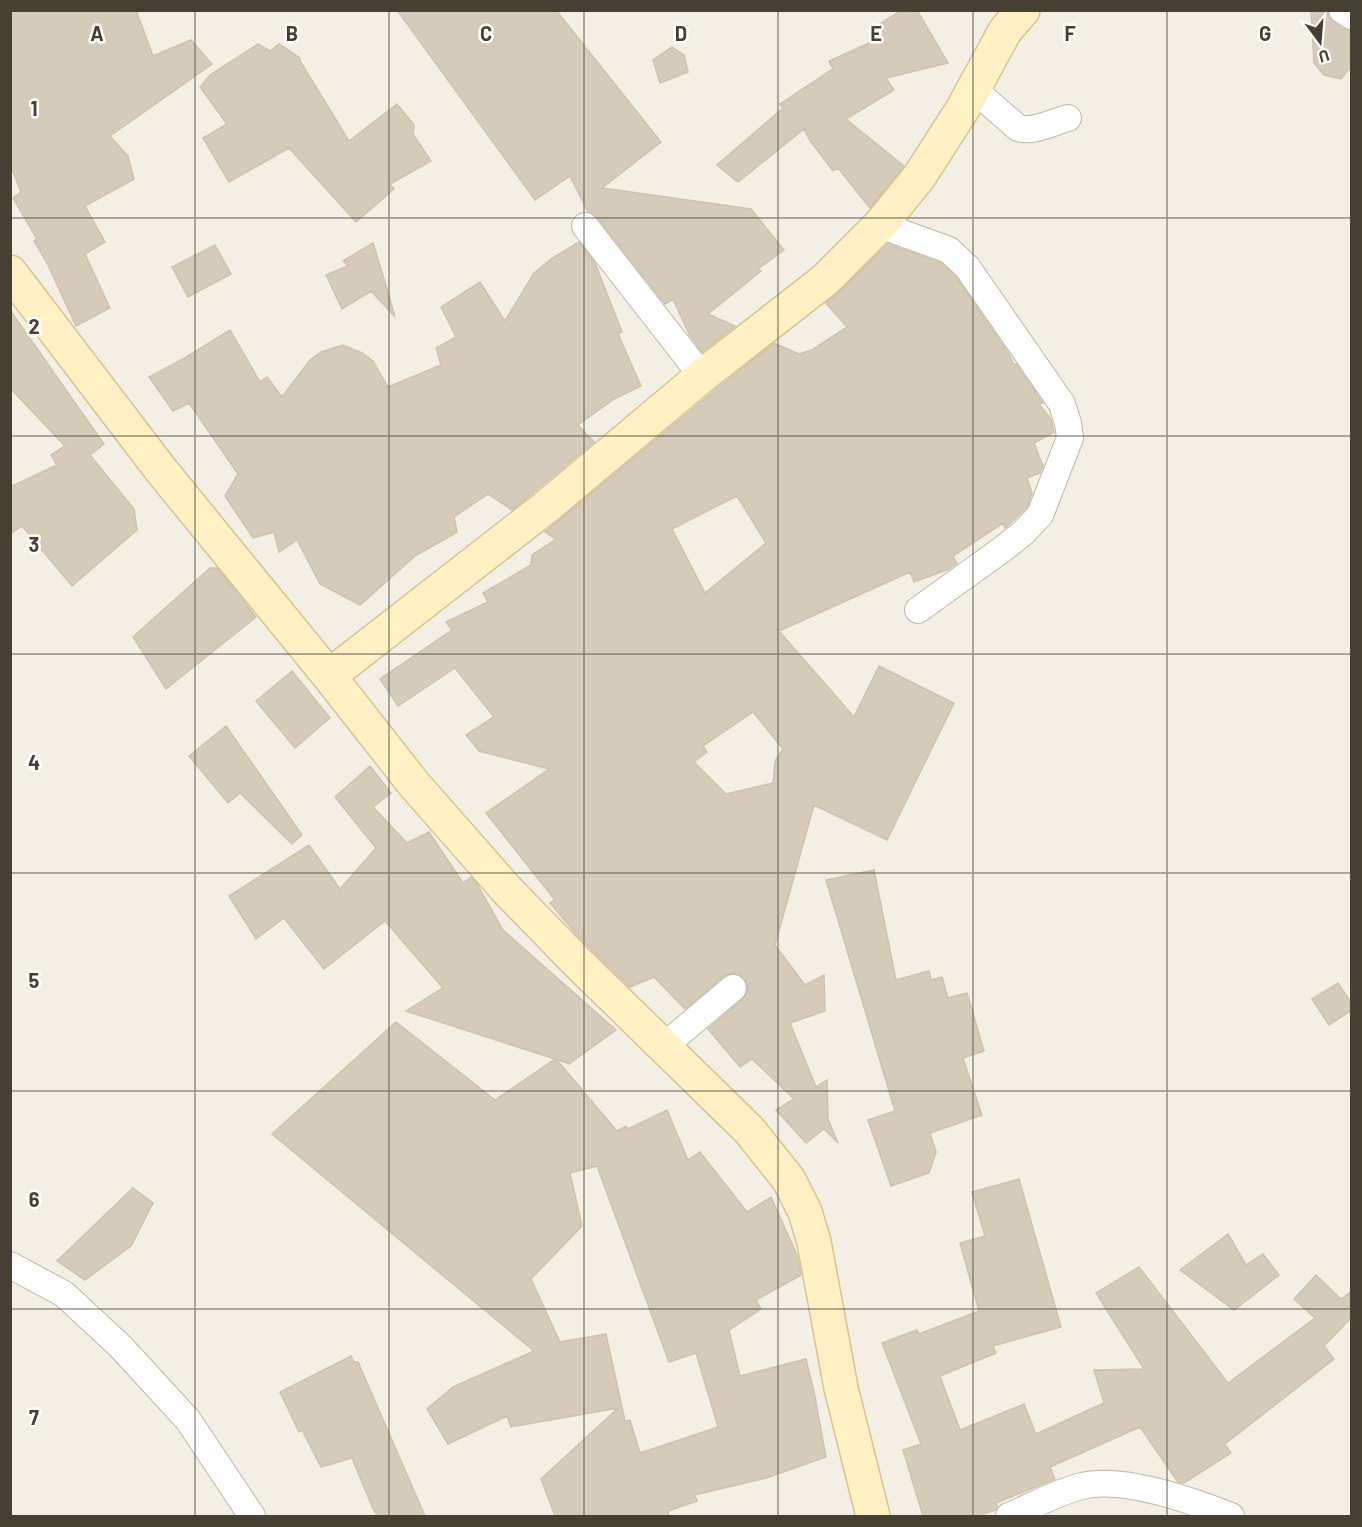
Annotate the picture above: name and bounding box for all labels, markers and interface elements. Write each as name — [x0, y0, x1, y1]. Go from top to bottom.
north arrow — [1290, 12, 1350, 72]
text: A — [90, 21, 104, 45]
text: B — [286, 21, 298, 45]
text: C — [480, 21, 492, 45]
text: D — [675, 21, 687, 45]
text: E — [870, 21, 882, 45]
text: F — [1064, 21, 1076, 45]
text: G — [1259, 21, 1271, 45]
text: U — [1317, 46, 1332, 67]
text: 1 — [30, 96, 38, 120]
text: 2 — [28, 314, 40, 338]
text: 3 — [29, 532, 39, 556]
text: 4 — [28, 750, 40, 774]
text: 5 — [29, 968, 40, 992]
text: 6 — [29, 1187, 40, 1211]
text: 7 — [29, 1405, 39, 1429]

